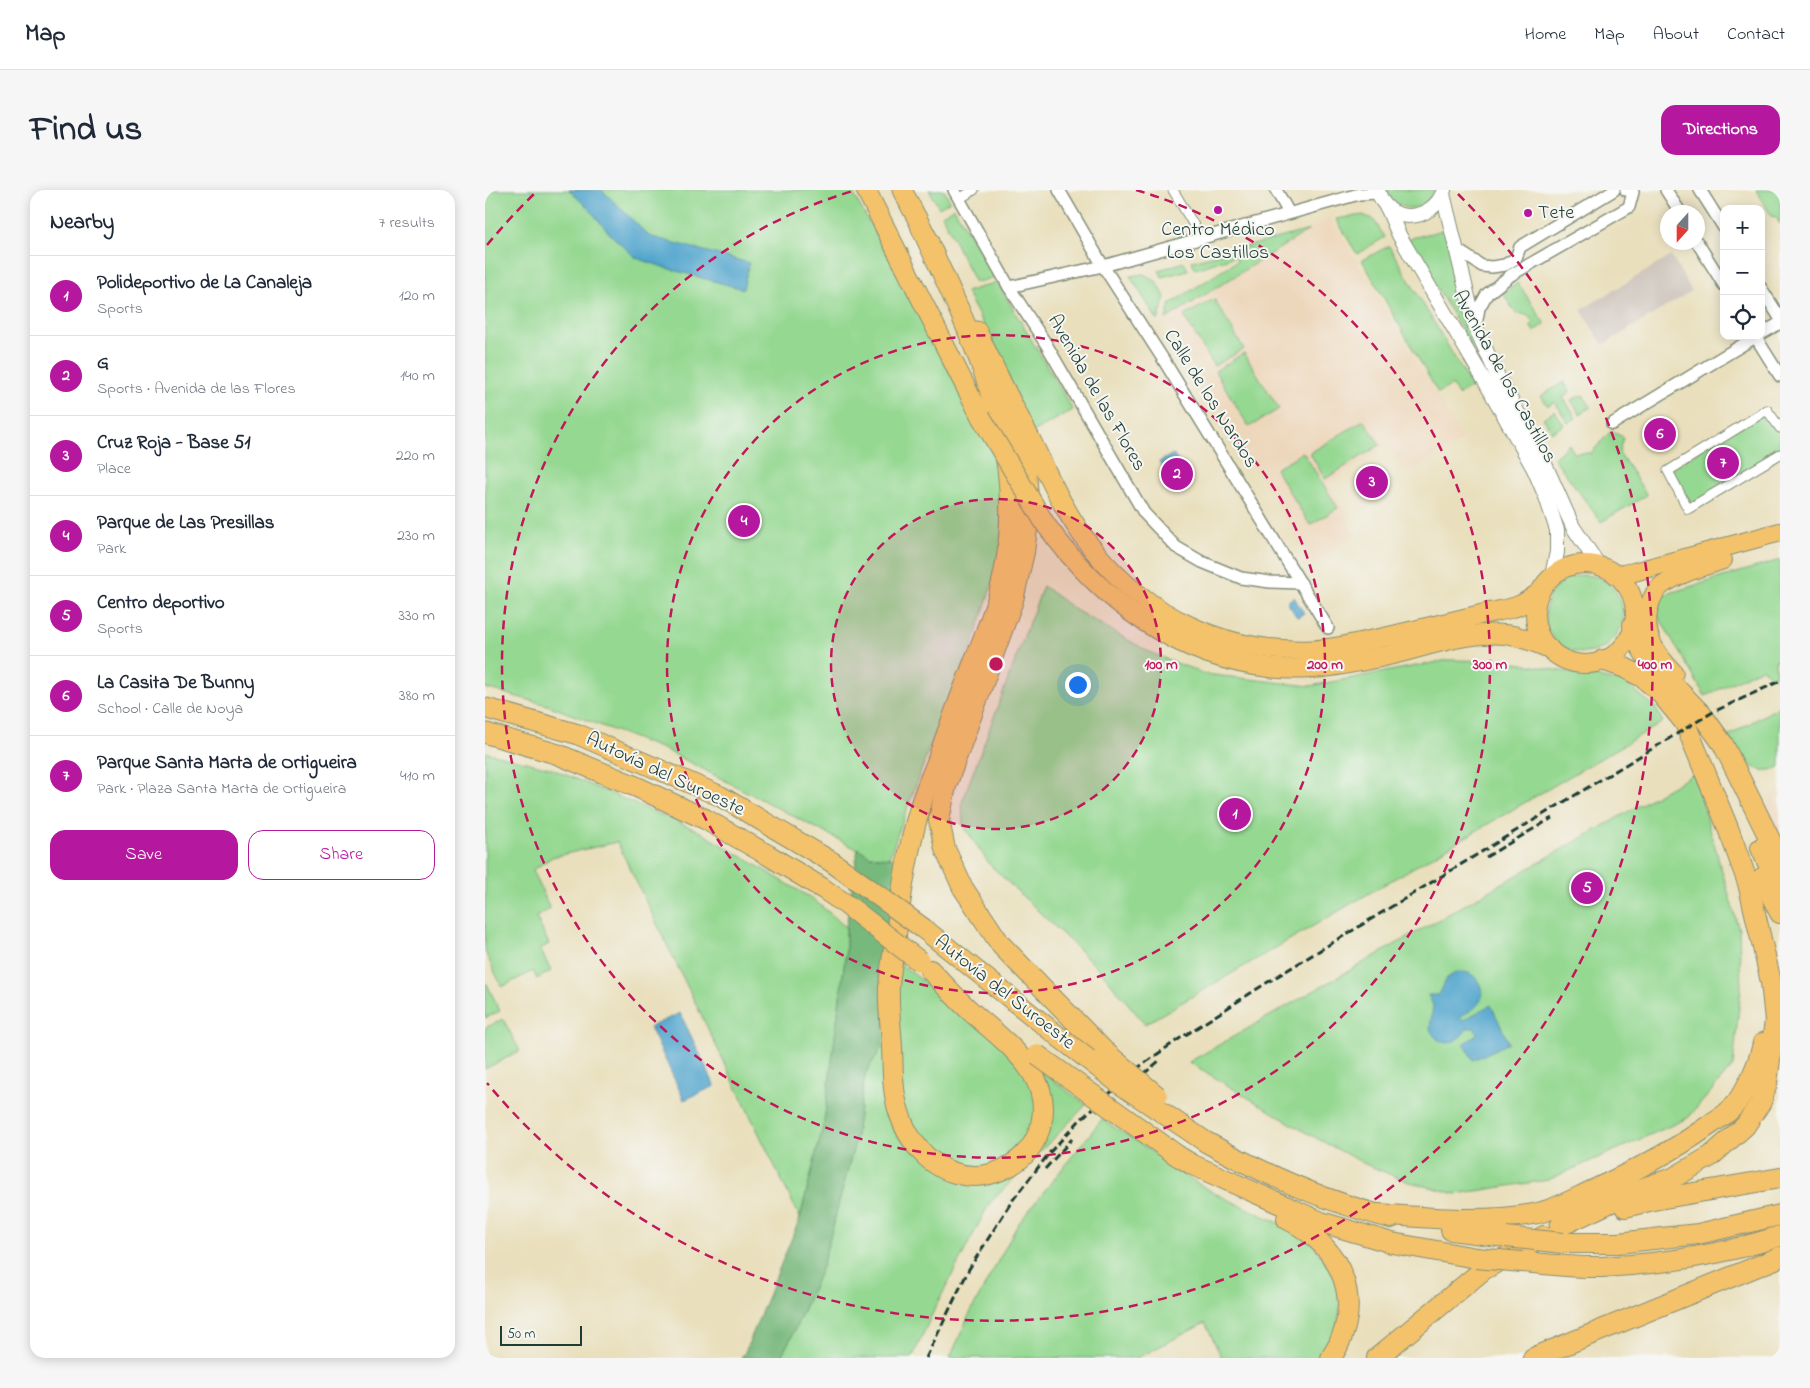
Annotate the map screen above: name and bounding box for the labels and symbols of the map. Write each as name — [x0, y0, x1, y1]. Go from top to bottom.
place label: Tete — [1538, 199, 1574, 228]
marker: Centro Médico Los Castillos — [1212, 204, 1224, 216]
north arrow — [1660, 205, 1705, 250]
marker: Tete — [1522, 207, 1534, 219]
place label: Centro Médico Los Castillos — [1161, 216, 1275, 268]
street label: Avenida de los Castillos — [1444, 285, 1564, 469]
street label: Avenida de las Flores — [1039, 309, 1153, 477]
street label: Calle de los Nardos — [1156, 324, 1264, 474]
pin: 6 — [1644, 415, 1676, 453]
pin: 7 — [1707, 444, 1739, 482]
pin: 2 — [1161, 455, 1193, 493]
pin: 3 — [1356, 463, 1388, 501]
pin: 4 — [728, 502, 760, 540]
text: 100 m — [1144, 654, 1178, 676]
text: 200 m — [1306, 654, 1343, 676]
text: 300 m — [1472, 654, 1508, 676]
text: 400 m — [1637, 654, 1673, 676]
centre of rings — [987, 655, 1005, 673]
your location — [1065, 672, 1091, 698]
street label: Autovía del Suroeste — [581, 725, 749, 825]
pin: 1 — [1219, 795, 1251, 833]
pin: 5 — [1571, 869, 1603, 907]
street label: Autovía del Suroeste — [927, 929, 1081, 1057]
scale bar — [500, 1323, 583, 1346]

